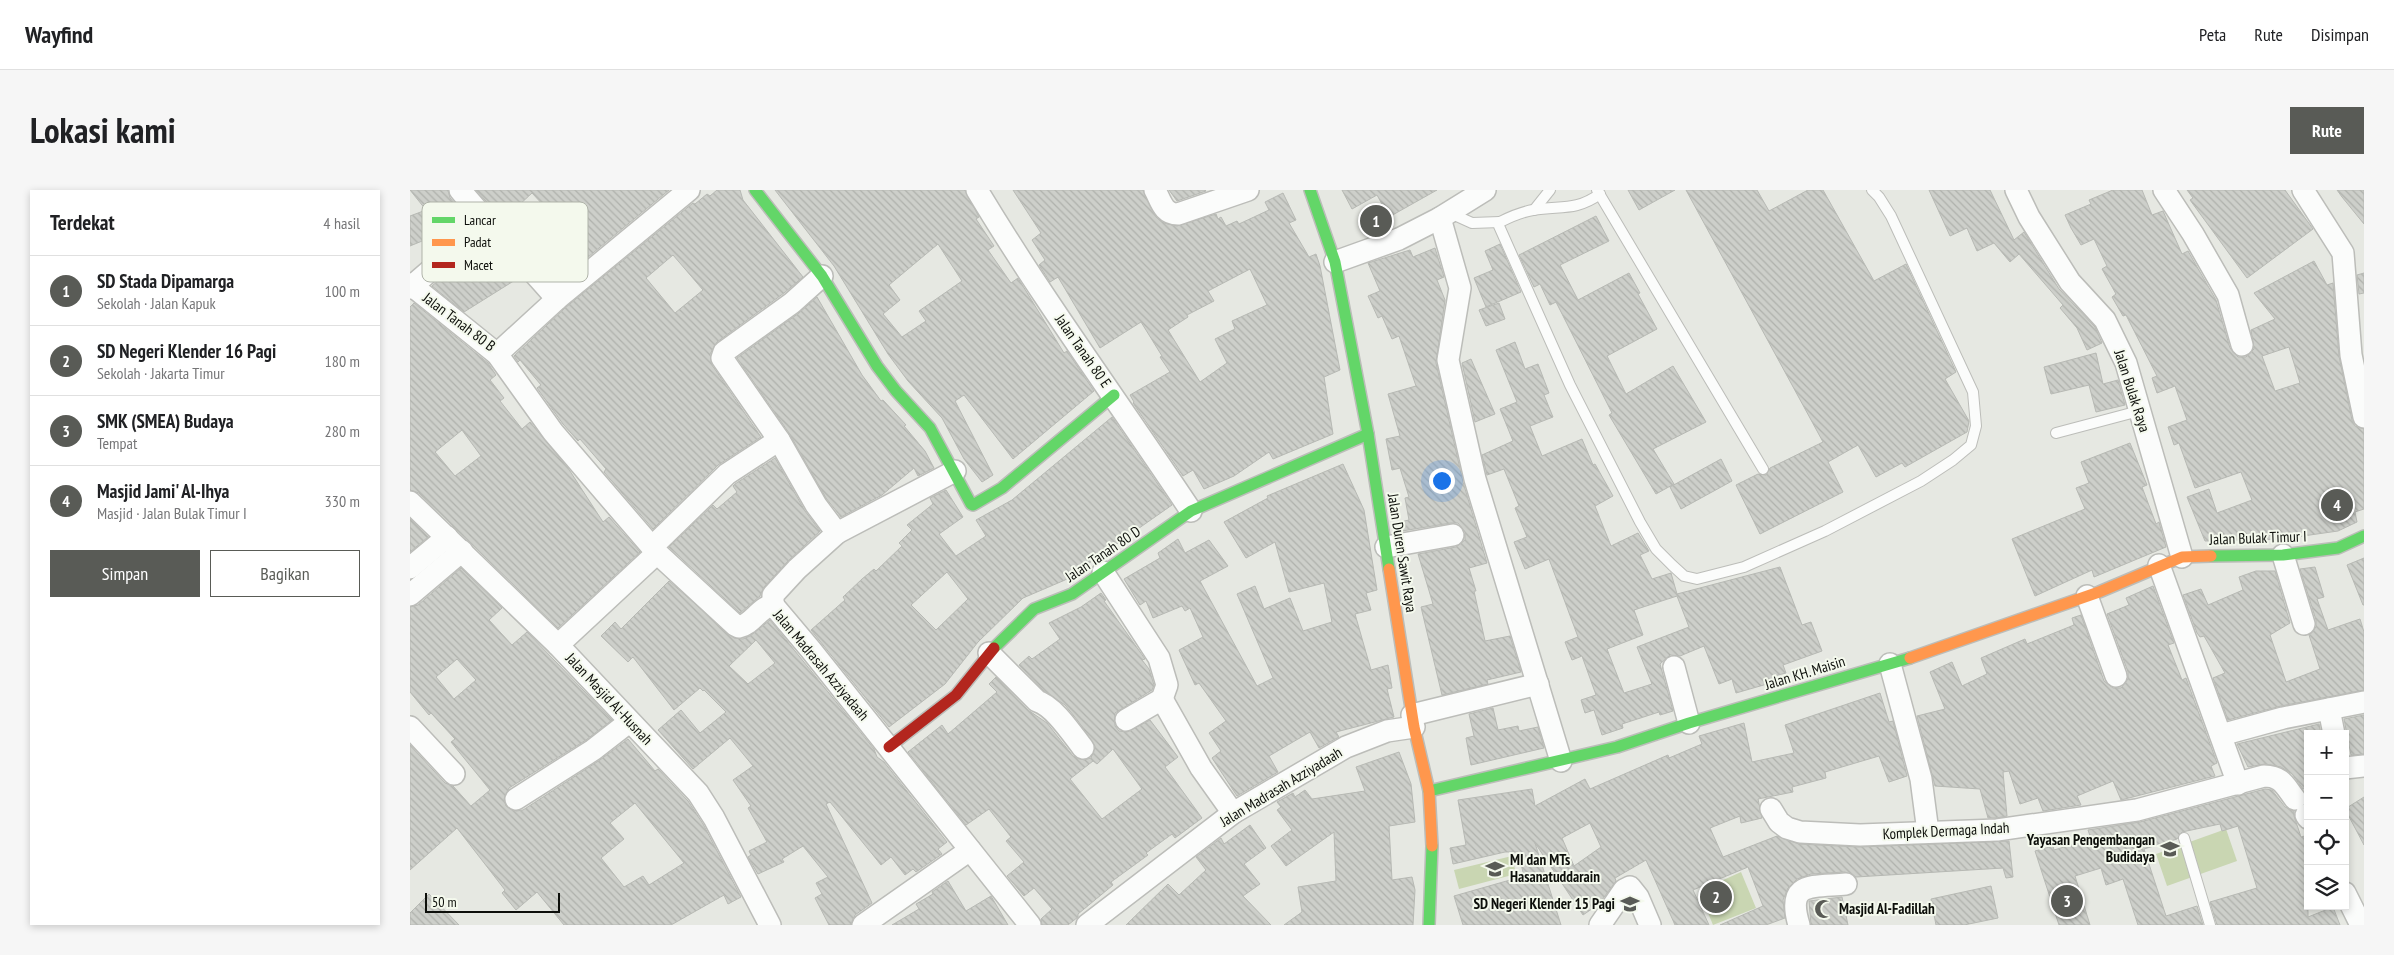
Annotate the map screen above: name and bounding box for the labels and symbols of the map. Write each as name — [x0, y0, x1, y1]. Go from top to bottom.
legend — [422, 202, 588, 282]
pin: 1 — [1360, 202, 1392, 240]
text: Lancar — [464, 211, 496, 229]
text: Padat — [464, 233, 491, 251]
text: Macet — [464, 256, 493, 274]
street label: Jalan Tanah 80 B — [418, 288, 499, 355]
street label: Jalan Tanah 80 E — [1051, 309, 1116, 391]
street label: Jalan Bulak Raya — [2110, 346, 2155, 434]
your location — [1429, 468, 1455, 494]
pin: 4 — [2321, 486, 2353, 524]
street label: Jalan Duren Sawit Raya — [1384, 491, 1421, 614]
street label: Jalan Tanah 80 D — [1061, 521, 1144, 586]
street label: Jalan Bulak Timur I — [2208, 526, 2307, 549]
street label: Jalan Madrasah Azziyadaah — [769, 605, 873, 724]
street label: Jalan Masjid Al-Husnah — [561, 648, 657, 749]
street label: Jalan KH. Maisin — [1761, 651, 1847, 694]
street label: Jalan Madrasah Azziyadaah — [1215, 743, 1345, 831]
street label: Komplek Dermaga Indah — [1882, 818, 2010, 843]
place label: Yayasan Pengembangan Budidaya — [2026, 830, 2155, 866]
school or university icon: Yayasan Pengembangan Budidaya — [2159, 838, 2181, 860]
place label: MI dan MTs Hasanatuddarain — [1510, 850, 1600, 886]
school or university icon: MI dan MTs Hasanatuddarain — [1484, 858, 1506, 880]
pin: 2 — [1700, 878, 1732, 916]
pin: 3 — [2051, 882, 2083, 920]
scale bar — [425, 890, 560, 913]
school or university icon: SD Negeri Klender 15 Pagi — [1619, 893, 1641, 915]
place label: SD Negeri Klender 15 Pagi — [1473, 894, 1615, 913]
mosque icon: Masjid Al-Fadillah — [1813, 898, 1835, 920]
place label: Masjid Al-Fadillah — [1839, 899, 1935, 918]

